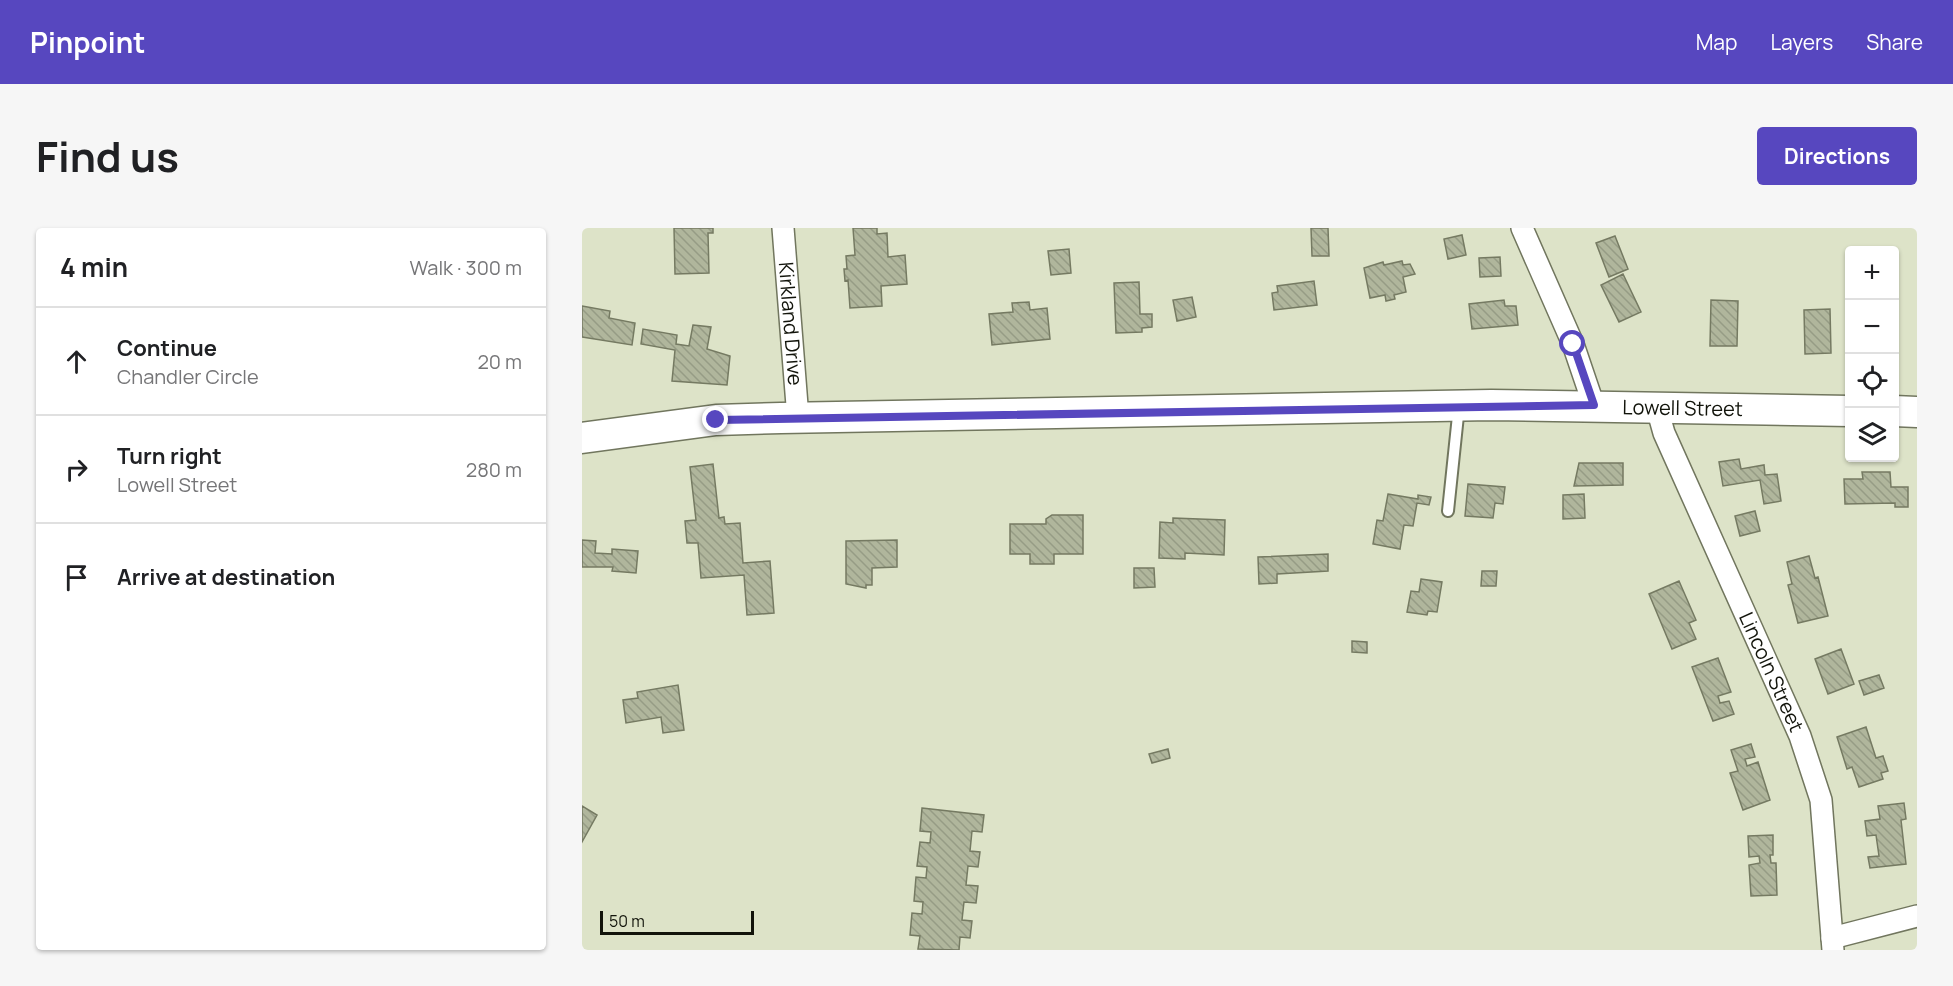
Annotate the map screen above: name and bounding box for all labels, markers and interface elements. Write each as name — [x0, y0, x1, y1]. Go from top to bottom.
text: Pinpoint — [30, 23, 145, 61]
text: Map — [1696, 28, 1737, 56]
text: Layers — [1770, 28, 1833, 56]
text: Share — [1866, 28, 1923, 56]
text: Find us — [36, 127, 179, 185]
button: Directions — [1757, 127, 1917, 185]
map controls — [1845, 246, 1899, 462]
button: + — [1845, 246, 1899, 300]
text: 4 min — [60, 249, 128, 285]
text: Walk · 300 m — [410, 254, 522, 281]
street label: Kirkland Drive — [773, 261, 809, 387]
button: − — [1845, 300, 1899, 354]
route start — [1559, 330, 1585, 356]
text: Continue — [117, 333, 217, 363]
icon: ahead — [60, 345, 93, 378]
text: 20 m — [477, 348, 522, 375]
button: locate — [1845, 354, 1899, 408]
text: Chandler Circle — [117, 363, 259, 390]
street label: Lowell Street — [1622, 393, 1743, 422]
route end — [702, 406, 728, 432]
button: layers — [1845, 408, 1899, 462]
text: Turn right — [117, 441, 222, 471]
icon: right — [60, 453, 93, 486]
text: 280 m — [466, 456, 522, 483]
text: Lowell Street — [117, 471, 237, 498]
icon: arrive — [60, 561, 93, 594]
text: Arrive at destination — [117, 562, 335, 592]
street label: Lincoln Street — [1733, 608, 1810, 736]
scale bar — [600, 908, 754, 936]
text: 50 m — [609, 910, 645, 932]

